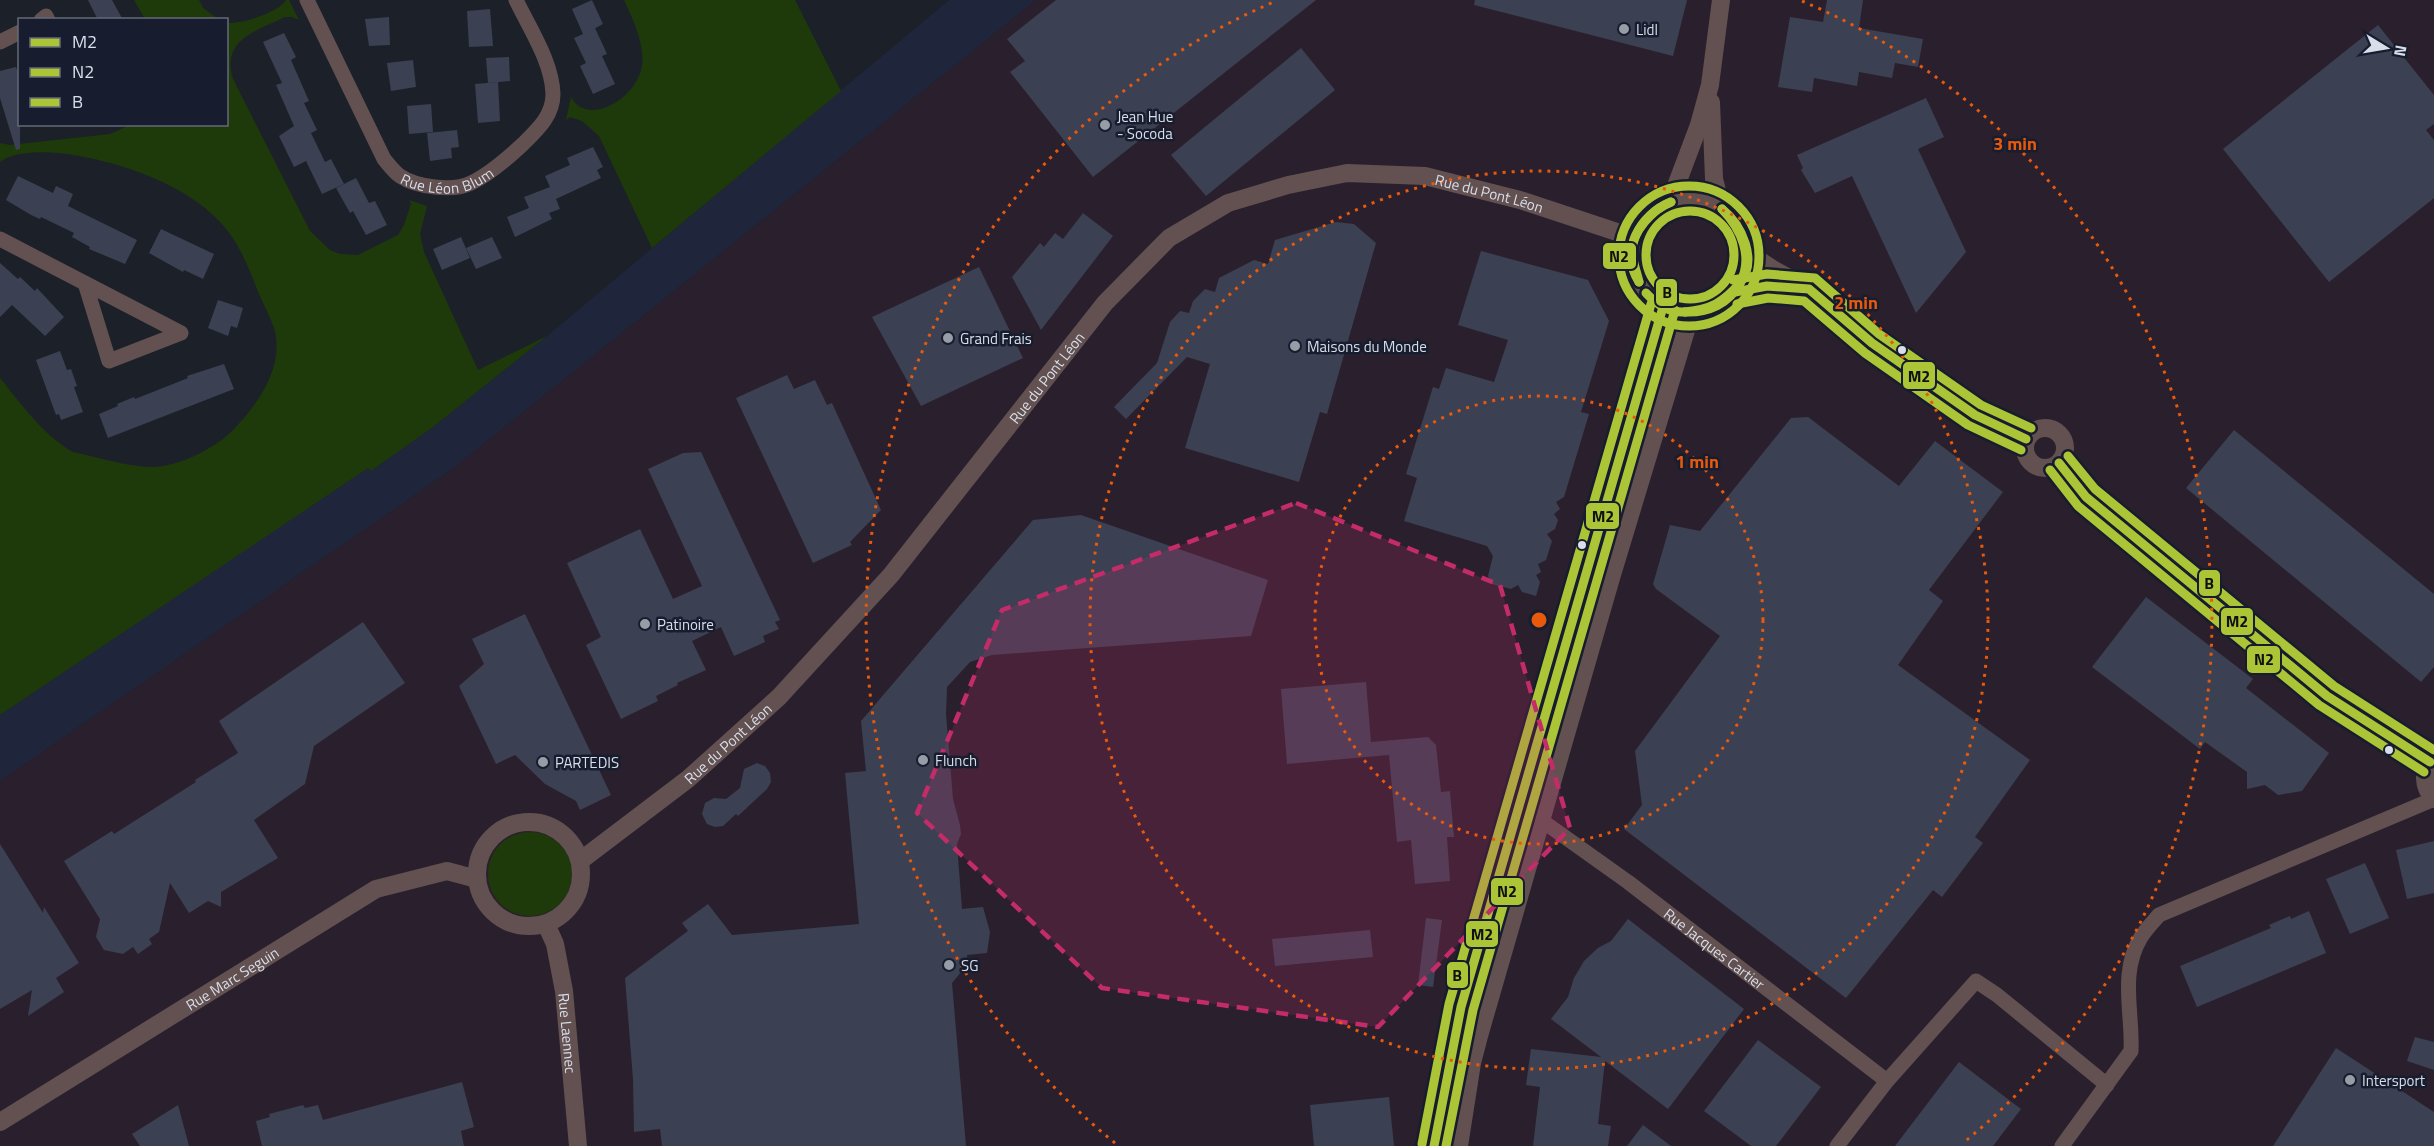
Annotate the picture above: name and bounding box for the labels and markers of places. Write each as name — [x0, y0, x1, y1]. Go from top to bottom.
place label: Lidl — [1636, 18, 1658, 41]
marker: Lidl — [1617, 22, 1631, 36]
place label: Jean Hue - Socoda — [1117, 105, 1173, 145]
marker: Jean Hue - Socoda — [1098, 118, 1112, 132]
place label: Grand Frais — [960, 327, 1032, 350]
marker: Grand Frais — [941, 331, 955, 345]
place label: Maisons du Monde — [1307, 335, 1427, 358]
marker: Maisons du Monde — [1288, 339, 1302, 353]
unlabelled marker — [1896, 344, 1908, 356]
unlabelled marker — [1576, 539, 1588, 551]
centre of rings — [1529, 610, 1549, 630]
place label: Patinoire — [657, 613, 714, 636]
marker: Patinoire — [638, 617, 652, 631]
unlabelled marker — [2383, 744, 2395, 756]
place label: Flunch — [935, 749, 977, 772]
place label: PARTEDIS — [555, 751, 619, 774]
marker: Flunch — [916, 753, 930, 767]
marker: PARTEDIS — [536, 755, 550, 769]
place label: SG — [961, 954, 978, 977]
marker: SG — [942, 958, 956, 972]
place label: Intersport — [2362, 1069, 2426, 1092]
marker: Intersport — [2343, 1073, 2357, 1087]

